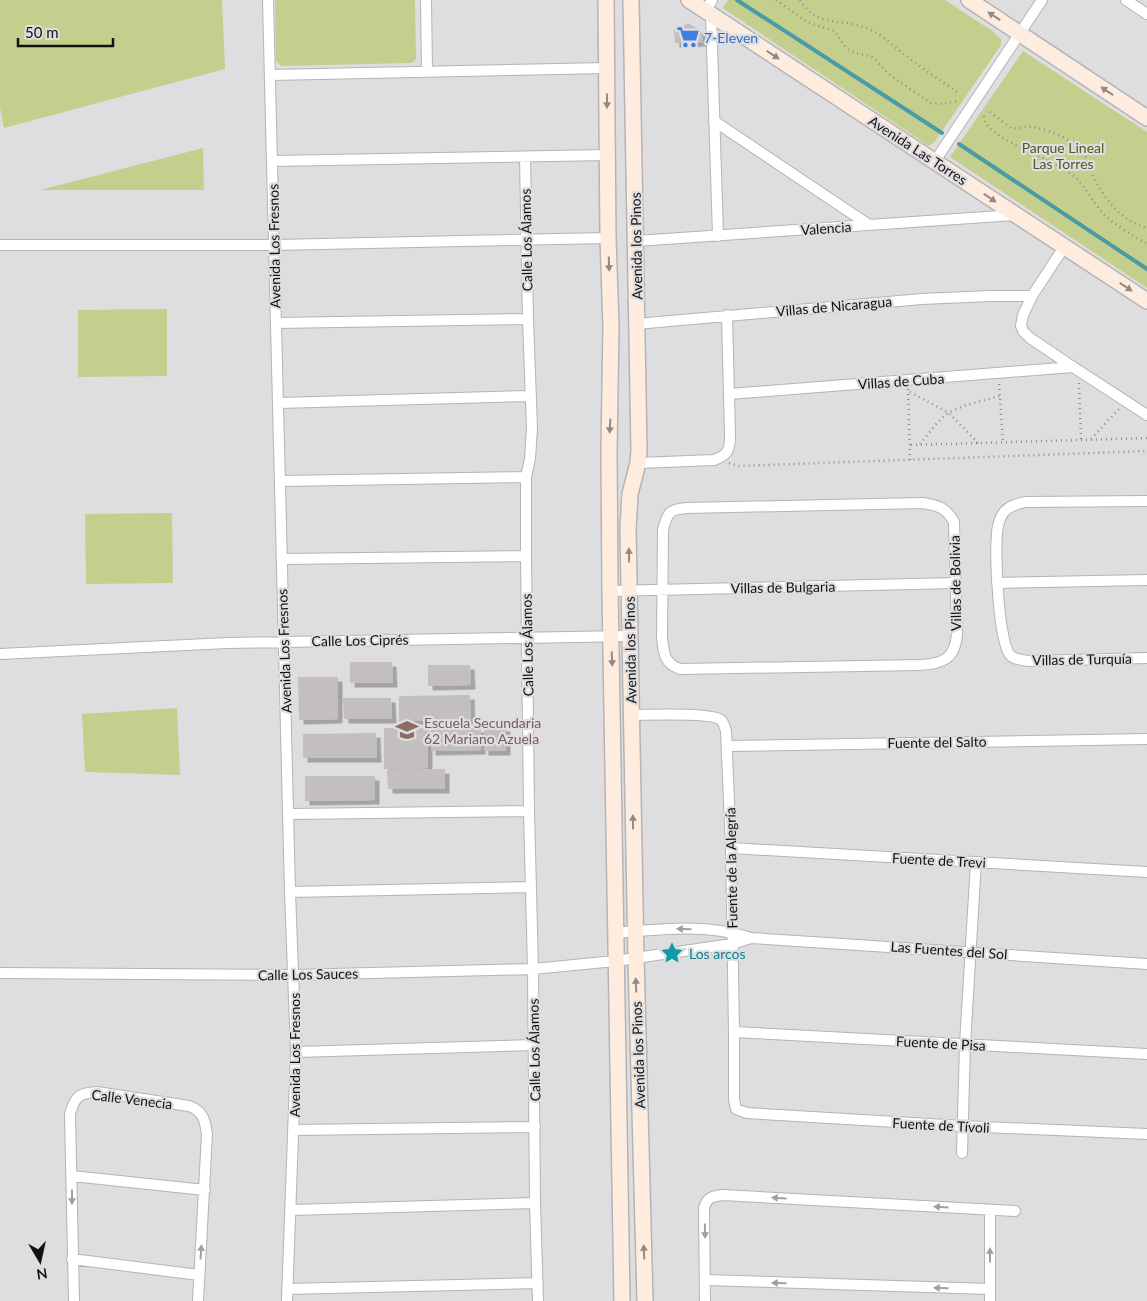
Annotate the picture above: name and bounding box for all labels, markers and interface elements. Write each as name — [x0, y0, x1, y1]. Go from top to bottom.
one-way arrow — [988, 12, 1001, 21]
scale bar — [18, 15, 112, 47]
text: 50 m — [25, 23, 59, 41]
supermarket icon: 7-Eleven — [675, 24, 701, 50]
place label: 7-Eleven — [704, 29, 758, 46]
one-way arrow — [767, 50, 780, 60]
one-way arrow — [1100, 86, 1113, 96]
one-way arrow — [603, 93, 611, 109]
street label: Avenida Las Torres — [866, 112, 970, 188]
park label: Parque Lineal Las Torres — [1022, 139, 1104, 172]
street label: Avenida Los Fresnos — [264, 184, 284, 308]
street label: Calle Los Álamos — [517, 188, 535, 292]
street label: Avenida los Pinos — [627, 192, 645, 300]
one-way arrow — [984, 193, 997, 203]
street label: Valencia — [800, 218, 852, 238]
one-way arrow — [605, 256, 613, 272]
one-way arrow — [1120, 283, 1133, 292]
street label: Villas de Nicaragua — [775, 292, 893, 320]
street label: Villas de Cuba — [857, 369, 945, 393]
one-way arrow — [605, 418, 613, 434]
street label: Villas de Bolivia — [946, 535, 964, 631]
one-way arrow — [624, 547, 632, 563]
street label: Villas de Bulgaria — [731, 578, 835, 596]
street label: Avenida Los Fresnos — [273, 588, 295, 714]
street label: Calle Los Álamos — [518, 593, 536, 697]
street label: Avenida los Pinos — [621, 596, 639, 704]
street label: Calle Los Ciprés — [311, 631, 409, 649]
street label: Villas de Turquía — [1032, 650, 1132, 668]
one-way arrow — [608, 651, 616, 667]
place label: Escuela Secundaria 62 Mariano Azuela — [424, 714, 541, 747]
school or university icon: Escuela Secundaria 62 Mariano Azuela — [394, 717, 420, 743]
street label: Fuente del Salto — [887, 733, 987, 751]
street label: Fuente de la Alegría — [721, 807, 741, 929]
one-way arrow — [629, 814, 637, 830]
street label: Fuente de Trevi — [892, 849, 986, 871]
one-way arrow — [676, 925, 692, 933]
street label: Las Fuentes del Sol — [890, 937, 1008, 963]
place icon: Los arcos — [659, 940, 685, 966]
place label: Los arcos — [689, 945, 746, 962]
street label: Calle Los Sauces — [258, 965, 358, 983]
one-way arrow — [632, 977, 640, 993]
street label: Avenida Los Fresnos — [286, 993, 303, 1117]
street label: Calle Los Álamos — [525, 998, 543, 1102]
street label: Avenida los Pinos — [628, 1001, 648, 1109]
street label: Fuente de Pisa — [896, 1032, 986, 1054]
street label: Calle Venecia — [91, 1086, 173, 1112]
street label: Fuente de Tívoli — [892, 1114, 990, 1136]
one-way arrow — [68, 1190, 76, 1206]
one-way arrow — [771, 1194, 787, 1202]
one-way arrow — [933, 1203, 949, 1211]
one-way arrow — [701, 1223, 709, 1239]
north arrow — [15, 1236, 65, 1286]
one-way arrow — [197, 1244, 205, 1260]
one-way arrow — [639, 1244, 647, 1260]
one-way arrow — [986, 1247, 994, 1263]
text: N — [35, 1265, 49, 1284]
one-way arrow — [771, 1278, 787, 1286]
one-way arrow — [933, 1284, 949, 1292]

